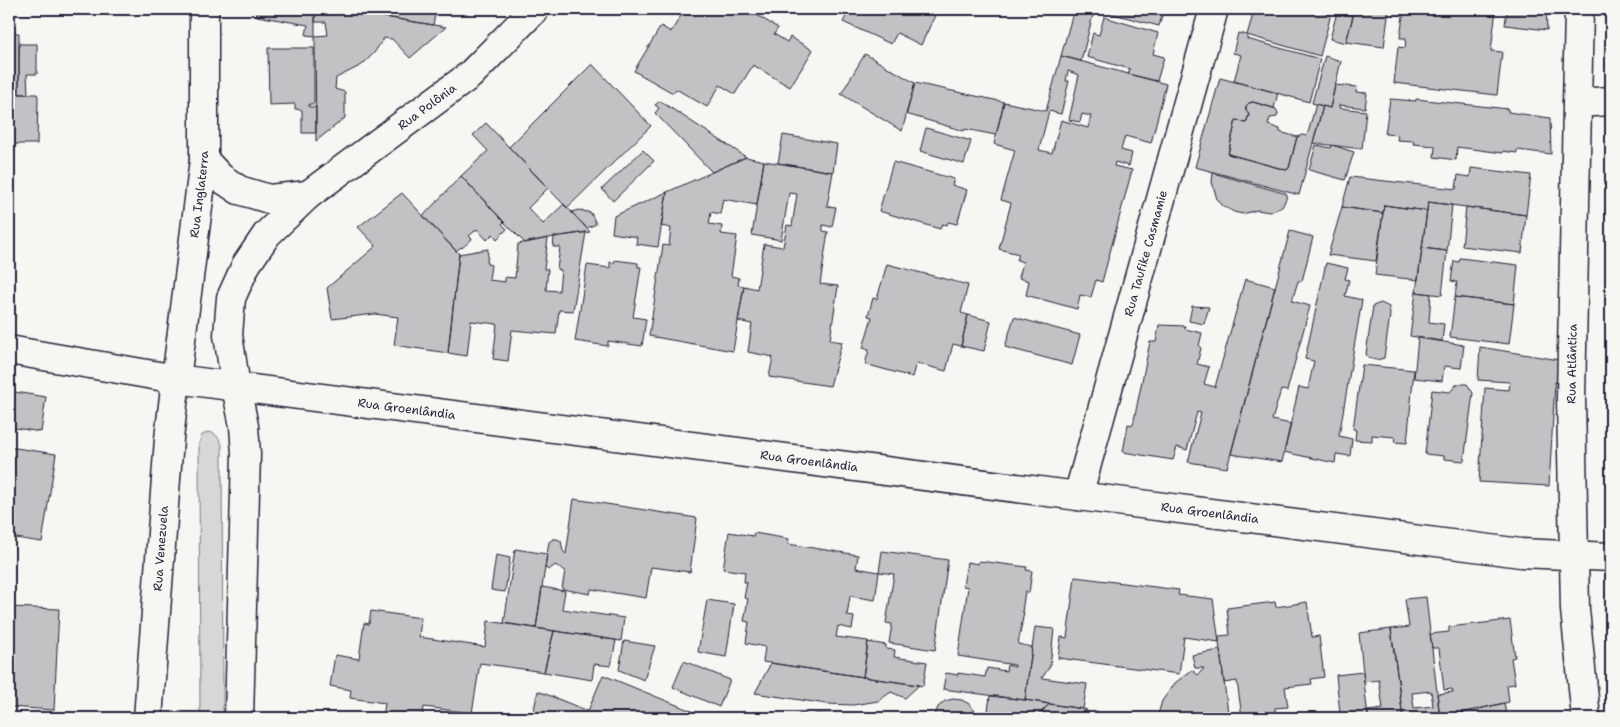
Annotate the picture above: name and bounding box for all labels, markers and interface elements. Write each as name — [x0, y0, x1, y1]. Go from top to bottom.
street label: Rua Polônia — [395, 80, 460, 134]
street label: Rua Inglaterra — [186, 151, 212, 239]
street label: Rua Taufike Casmamie — [1121, 188, 1171, 318]
street label: Rua Atlântica — [1563, 323, 1581, 404]
street label: Rua Groenlândia — [357, 395, 457, 423]
street label: Rua Groenlândia — [759, 447, 860, 475]
street label: Rua Groenlândia — [1160, 499, 1260, 527]
street label: Rua Venezuela — [150, 505, 172, 592]

